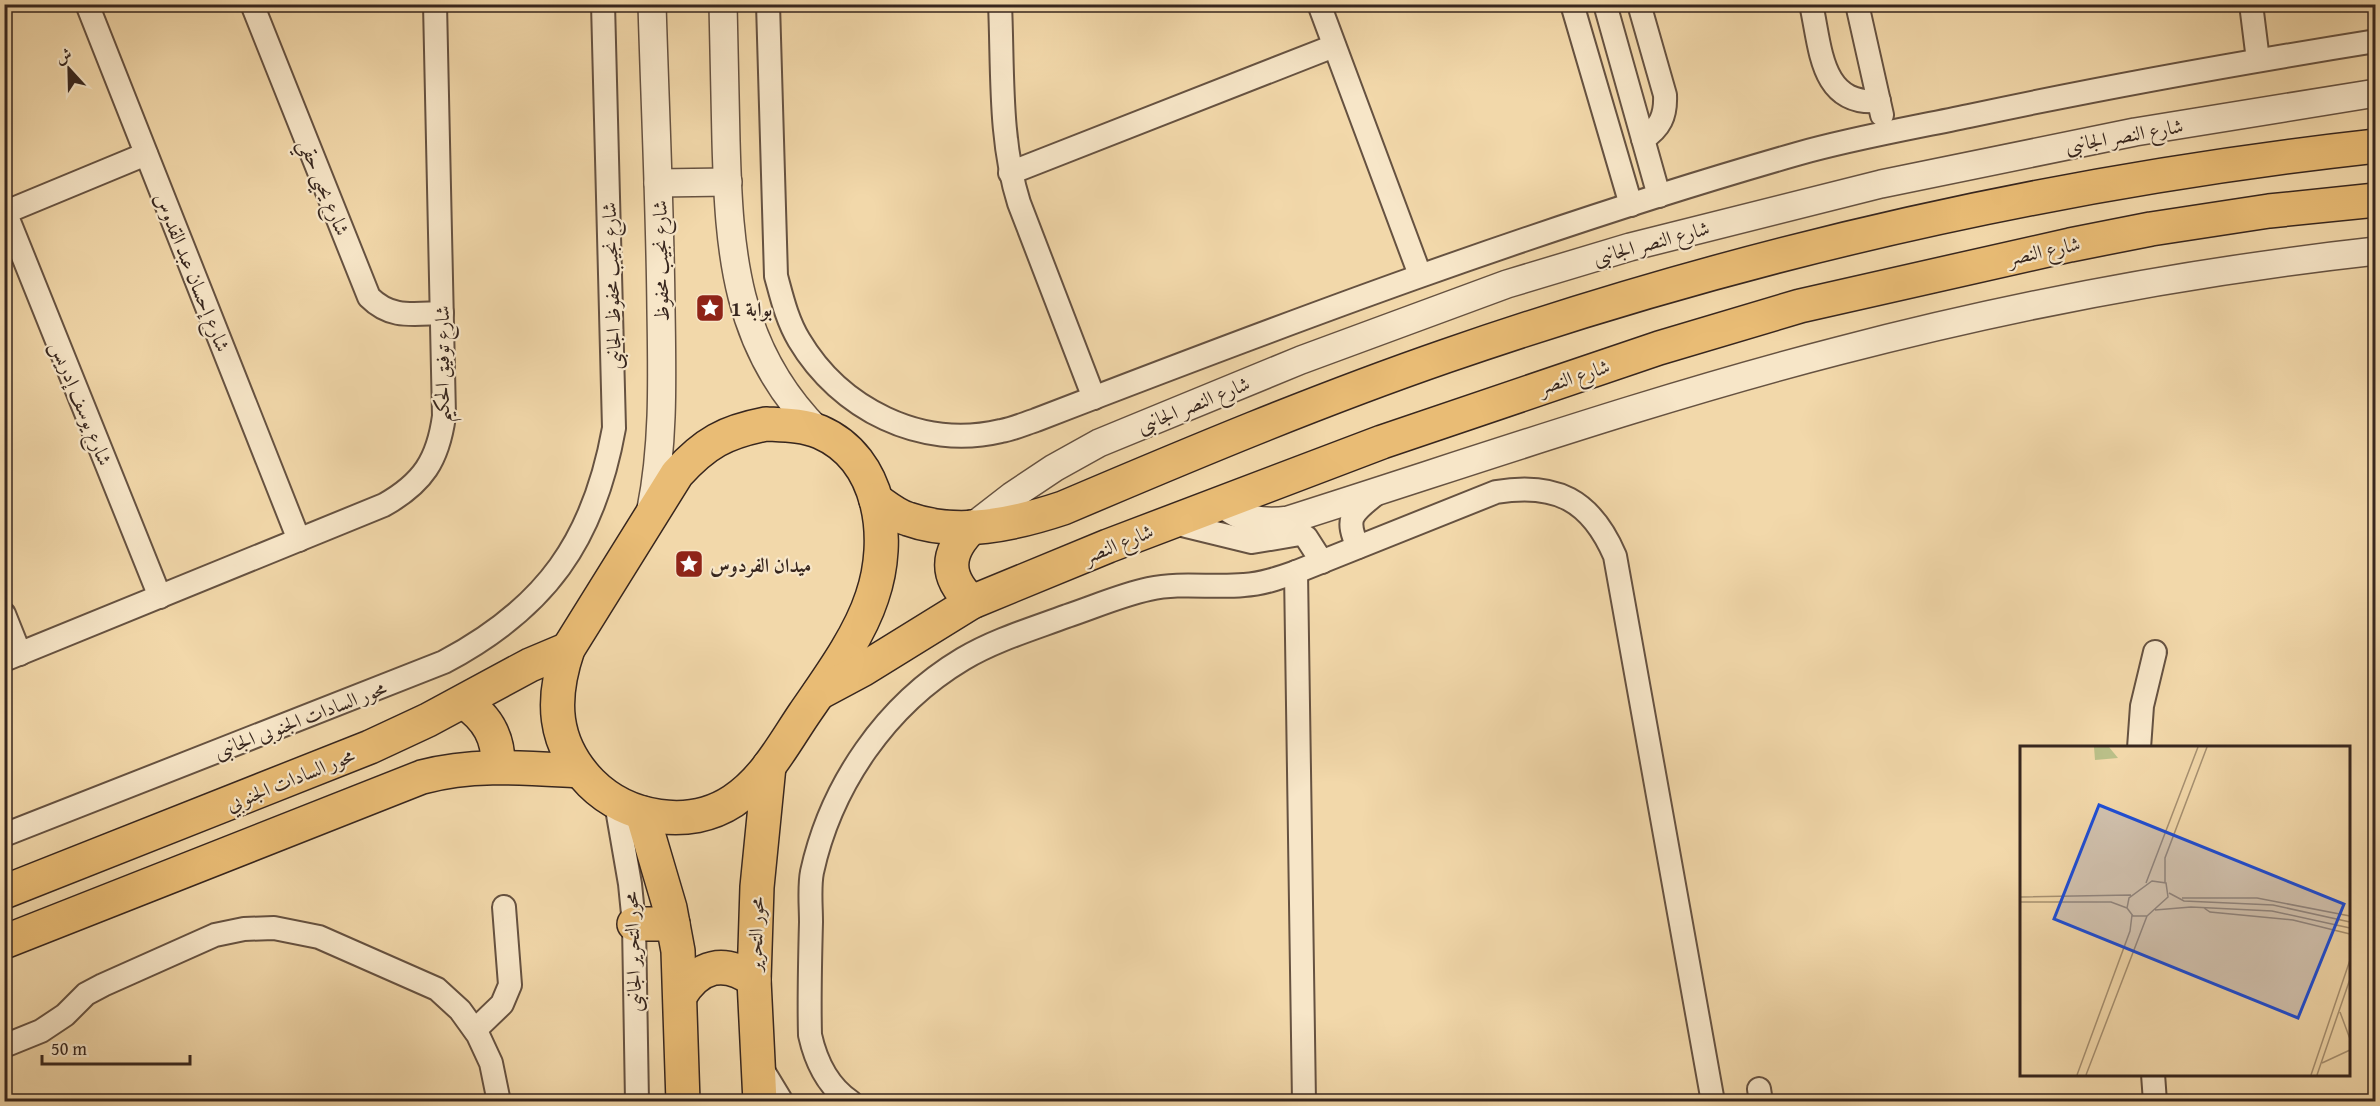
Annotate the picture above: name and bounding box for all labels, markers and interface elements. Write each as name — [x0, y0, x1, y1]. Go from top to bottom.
north arrow — [39, 39, 99, 99]
text: ش — [52, 41, 75, 69]
street label: شارع النصر الجانبى — [2063, 110, 2186, 164]
street label: شارع يحيى حقي — [287, 134, 358, 242]
street label: شارع إحسان عبد القدوس — [144, 188, 238, 357]
street label: شارع نجيب محفوظ — [644, 200, 680, 322]
street label: شارع نجيب محفوظ الجانبى — [594, 202, 632, 370]
street label: شارع النصر الجانبى — [1590, 213, 1713, 275]
street label: شارع النصر — [2003, 228, 2084, 276]
place icon: بوابة 1 — [694, 292, 726, 324]
place label: بوابة 1 — [731, 294, 772, 323]
street label: شارع توفيق الحكيم — [427, 305, 462, 423]
street label: شارع يوسف إدريس — [40, 336, 120, 471]
street label: شارع النصر — [1533, 351, 1614, 406]
street label: شارع النصر الجانبى — [1132, 368, 1255, 444]
street label: شارع النصر — [1077, 516, 1159, 575]
place icon: ميدان الفردوس — [673, 548, 705, 580]
place label: ميدان الفردوس — [710, 550, 811, 579]
street label: محور السادات الجنوبى الجانبى — [209, 673, 391, 766]
street label: محور السادات الجنوبي — [221, 740, 359, 820]
inset map — [2020, 746, 2350, 1076]
street label: محور التحرير الجانبى — [615, 891, 650, 1013]
street label: محور التحرير — [739, 896, 771, 974]
scale bar — [42, 1028, 190, 1066]
text: 50 m — [51, 1035, 87, 1062]

